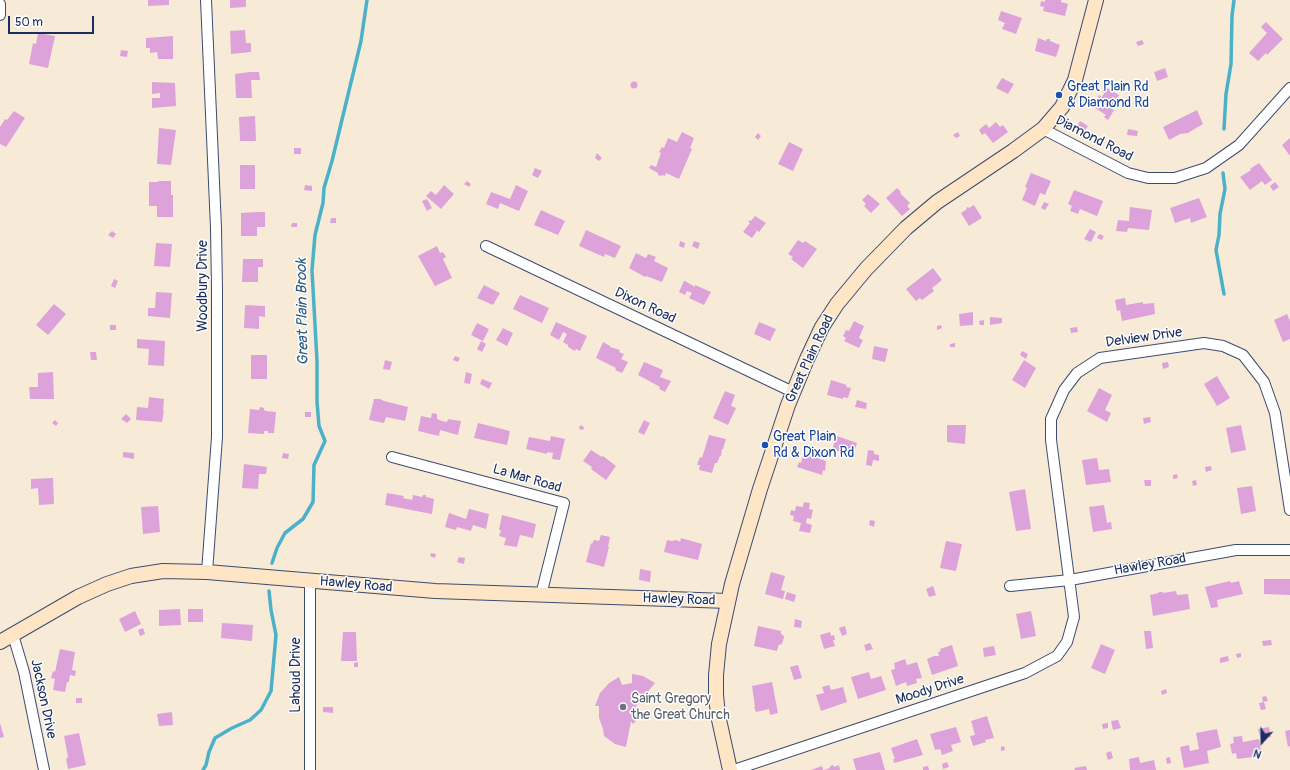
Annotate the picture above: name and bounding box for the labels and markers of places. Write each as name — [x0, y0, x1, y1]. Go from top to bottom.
place label: Great Plain Rd & Diamond Rd — [1067, 79, 1149, 112]
marker: Great Plain Rd & Diamond Rd — [1054, 90, 1064, 100]
place label: Great Plain Rd & Dixon Rd — [773, 429, 854, 462]
marker: Great Plain Rd & Dixon Rd — [760, 440, 770, 450]
place label: Saint Gregory the Great Church — [631, 691, 730, 724]
marker: Saint Gregory the Great Church — [618, 702, 628, 712]

